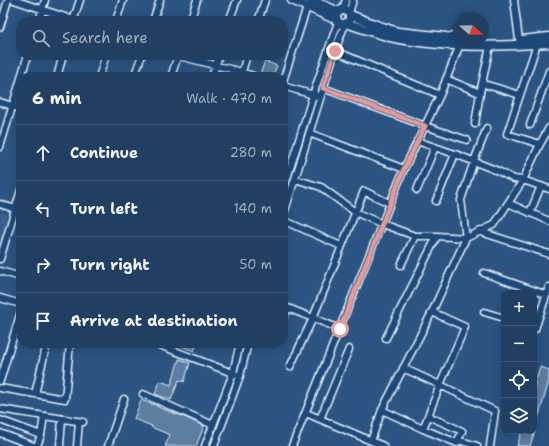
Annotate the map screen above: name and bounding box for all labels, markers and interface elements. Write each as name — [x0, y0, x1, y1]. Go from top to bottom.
north arrow — [453, 12, 489, 48]
search box — [16, 16, 288, 60]
icon: search — [30, 27, 52, 49]
text: Search here — [62, 28, 148, 48]
route end — [326, 42, 344, 60]
text: 6 min — [32, 87, 82, 109]
text: Walk · 470 m — [186, 90, 272, 107]
icon: ahead — [32, 142, 54, 164]
text: Continue — [70, 143, 138, 163]
text: 280 m — [230, 144, 272, 161]
icon: left — [32, 198, 54, 220]
text: Turn left — [70, 199, 138, 219]
text: 140 m — [233, 200, 272, 217]
icon: right — [32, 254, 54, 276]
text: Turn right — [70, 255, 150, 275]
text: 50 m — [239, 256, 272, 273]
map controls — [501, 290, 537, 434]
button: + — [501, 290, 537, 326]
icon: arrive — [32, 310, 54, 332]
text: Arrive at destination — [70, 311, 238, 331]
route start — [331, 320, 349, 338]
button: − — [501, 326, 537, 362]
button: locate — [501, 362, 537, 398]
button: layers — [501, 398, 537, 434]

